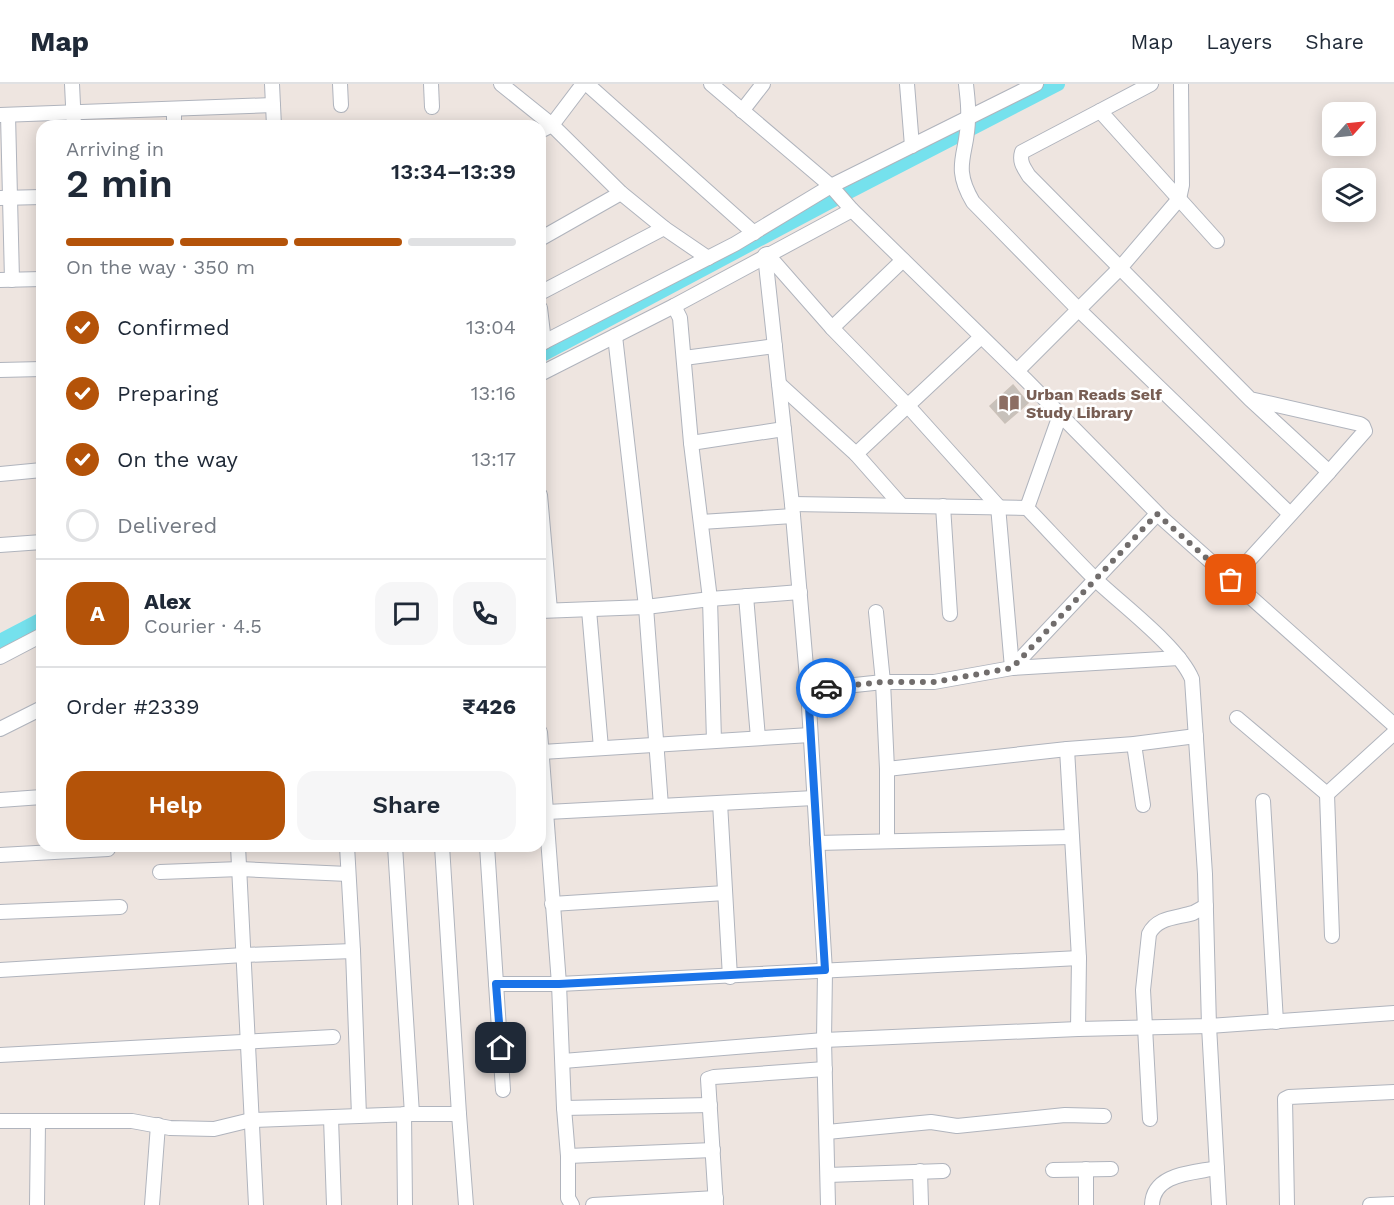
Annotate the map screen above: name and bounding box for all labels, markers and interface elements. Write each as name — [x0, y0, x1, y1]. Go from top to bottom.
text: Map — [30, 25, 89, 58]
text: Map — [1130, 29, 1173, 54]
text: Layers — [1206, 29, 1272, 54]
text: Share — [1305, 29, 1364, 54]
north arrow — [1322, 102, 1376, 156]
map controls — [1322, 102, 1376, 222]
text: Arriving in — [66, 137, 164, 161]
text: 13:34–13:39 — [391, 159, 516, 184]
text: 2 min — [66, 161, 173, 206]
button: layers — [1322, 168, 1376, 222]
text: On the way · 350 m — [66, 255, 255, 279]
icon: check — [66, 311, 99, 344]
text: Confirmed — [117, 315, 230, 340]
text: 13:04 — [466, 315, 516, 339]
icon: check — [66, 377, 99, 410]
text: Preparing — [117, 381, 218, 406]
text: 13:16 — [471, 381, 516, 405]
place label: Urban Reads Self Study Library — [1026, 385, 1162, 422]
library icon: Urban Reads Self Study Library — [997, 391, 1021, 415]
icon: check — [66, 443, 99, 476]
text: On the way — [117, 447, 238, 472]
text: 13:17 — [472, 447, 516, 471]
text: Delivered — [117, 513, 217, 538]
pin — [1205, 554, 1256, 605]
icon: bag — [1214, 563, 1247, 596]
button: chat — [375, 582, 438, 645]
button: phone — [453, 582, 516, 645]
text: Alex — [144, 589, 191, 614]
text: A — [90, 601, 105, 626]
text: Courier · 4.5 — [144, 614, 262, 638]
courier — [796, 658, 856, 718]
icon: car — [810, 672, 843, 705]
text: Order #2339 — [66, 694, 200, 719]
text: ₹426 — [462, 694, 516, 719]
button: Help — [66, 771, 285, 840]
button: Share — [297, 771, 516, 840]
pin — [475, 1022, 526, 1073]
icon: home — [484, 1031, 517, 1064]

